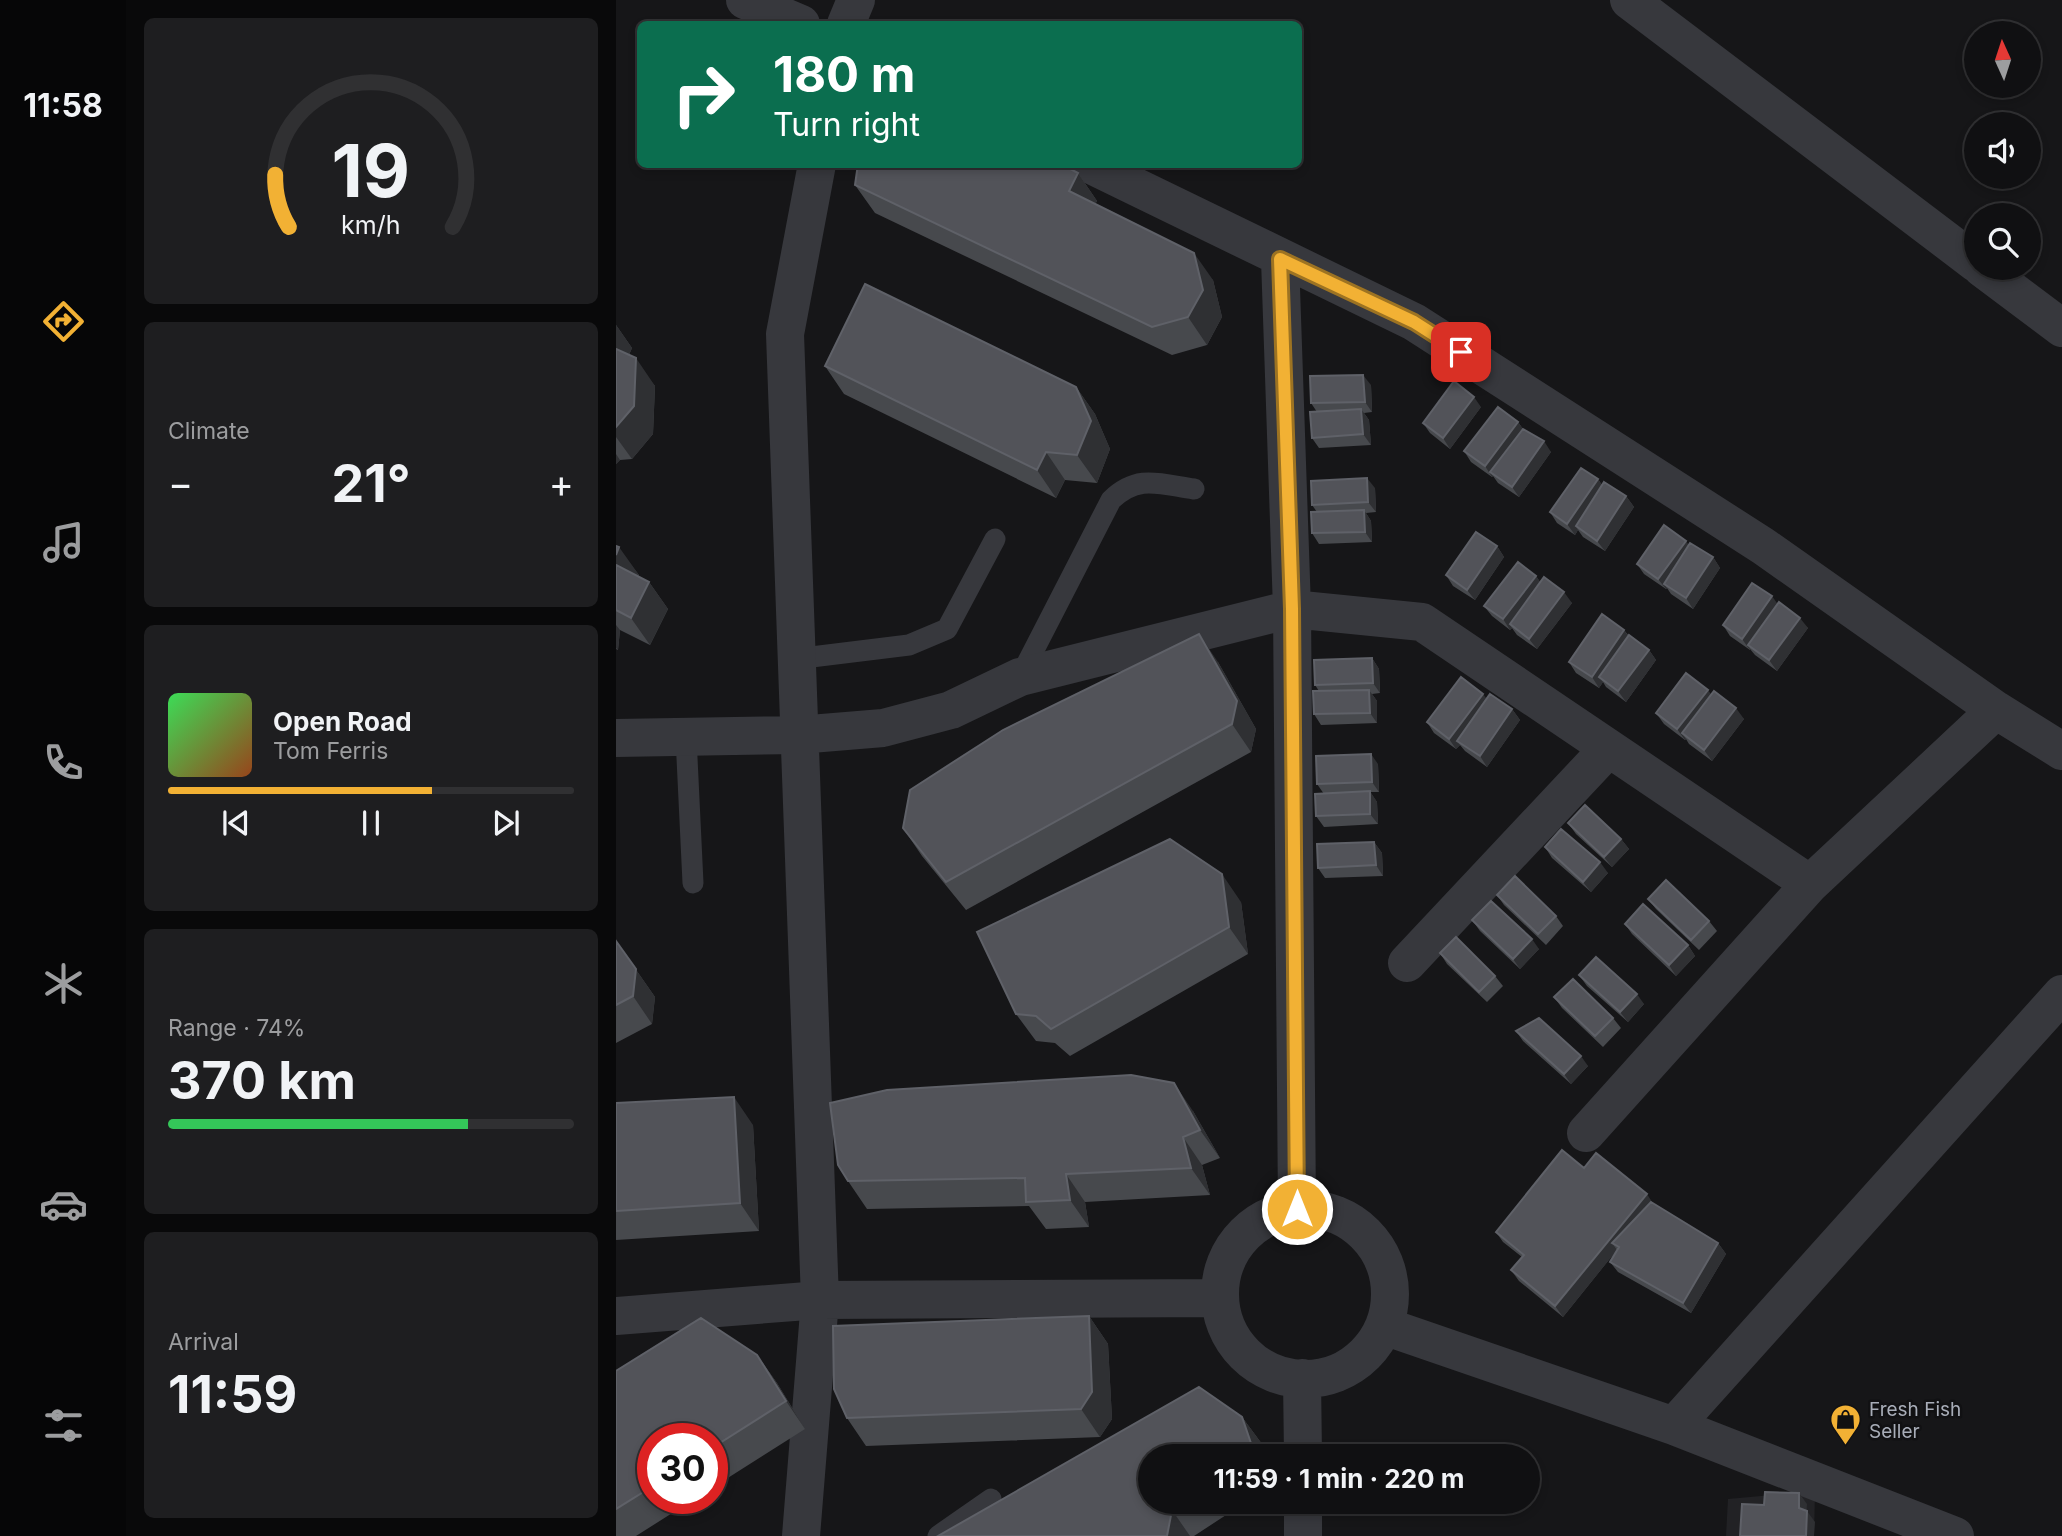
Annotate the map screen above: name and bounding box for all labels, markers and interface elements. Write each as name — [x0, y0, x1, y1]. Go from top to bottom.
north arrow — [1964, 21, 2040, 98]
map controls — [1964, 21, 2041, 280]
text: 180 m — [773, 45, 915, 104]
icon: right — [658, 49, 749, 140]
text: 11:58 — [23, 86, 103, 125]
text: Turn right — [773, 105, 920, 144]
button: sound — [1964, 112, 2041, 189]
text: 19 — [332, 126, 410, 215]
button: search — [1964, 203, 2041, 280]
text: km/h — [341, 210, 401, 240]
icon: directions — [39, 297, 88, 346]
pin — [1431, 322, 1491, 382]
icon: arrive — [1442, 333, 1480, 371]
text: Climate — [168, 417, 250, 445]
text: 21° — [331, 452, 411, 515]
text: − — [168, 460, 193, 506]
text: + — [549, 460, 574, 506]
icon: music — [39, 518, 88, 567]
text: Open Road — [273, 706, 412, 737]
text: Tom Ferris — [273, 737, 388, 765]
icon: phone — [39, 738, 88, 787]
icon: previous — [217, 804, 255, 842]
icon: pause — [352, 804, 390, 842]
icon: next — [487, 804, 525, 842]
icon: climate — [39, 959, 88, 1008]
text: Range · 74% — [168, 1014, 305, 1042]
text: 370 km — [168, 1049, 356, 1112]
position arrow — [1260, 1172, 1334, 1246]
icon: car — [39, 1180, 88, 1229]
text: Arrival — [168, 1328, 239, 1356]
text: 11:59 — [168, 1363, 297, 1426]
place label: Fresh Fish Seller — [1869, 1398, 1961, 1443]
icon: filters — [39, 1401, 88, 1450]
shop icon: Fresh Fish Seller — [1829, 1403, 1863, 1447]
speed limit sign: 30 — [637, 1423, 728, 1514]
text: 11:59 · 1 min · 220 m — [1213, 1463, 1465, 1494]

